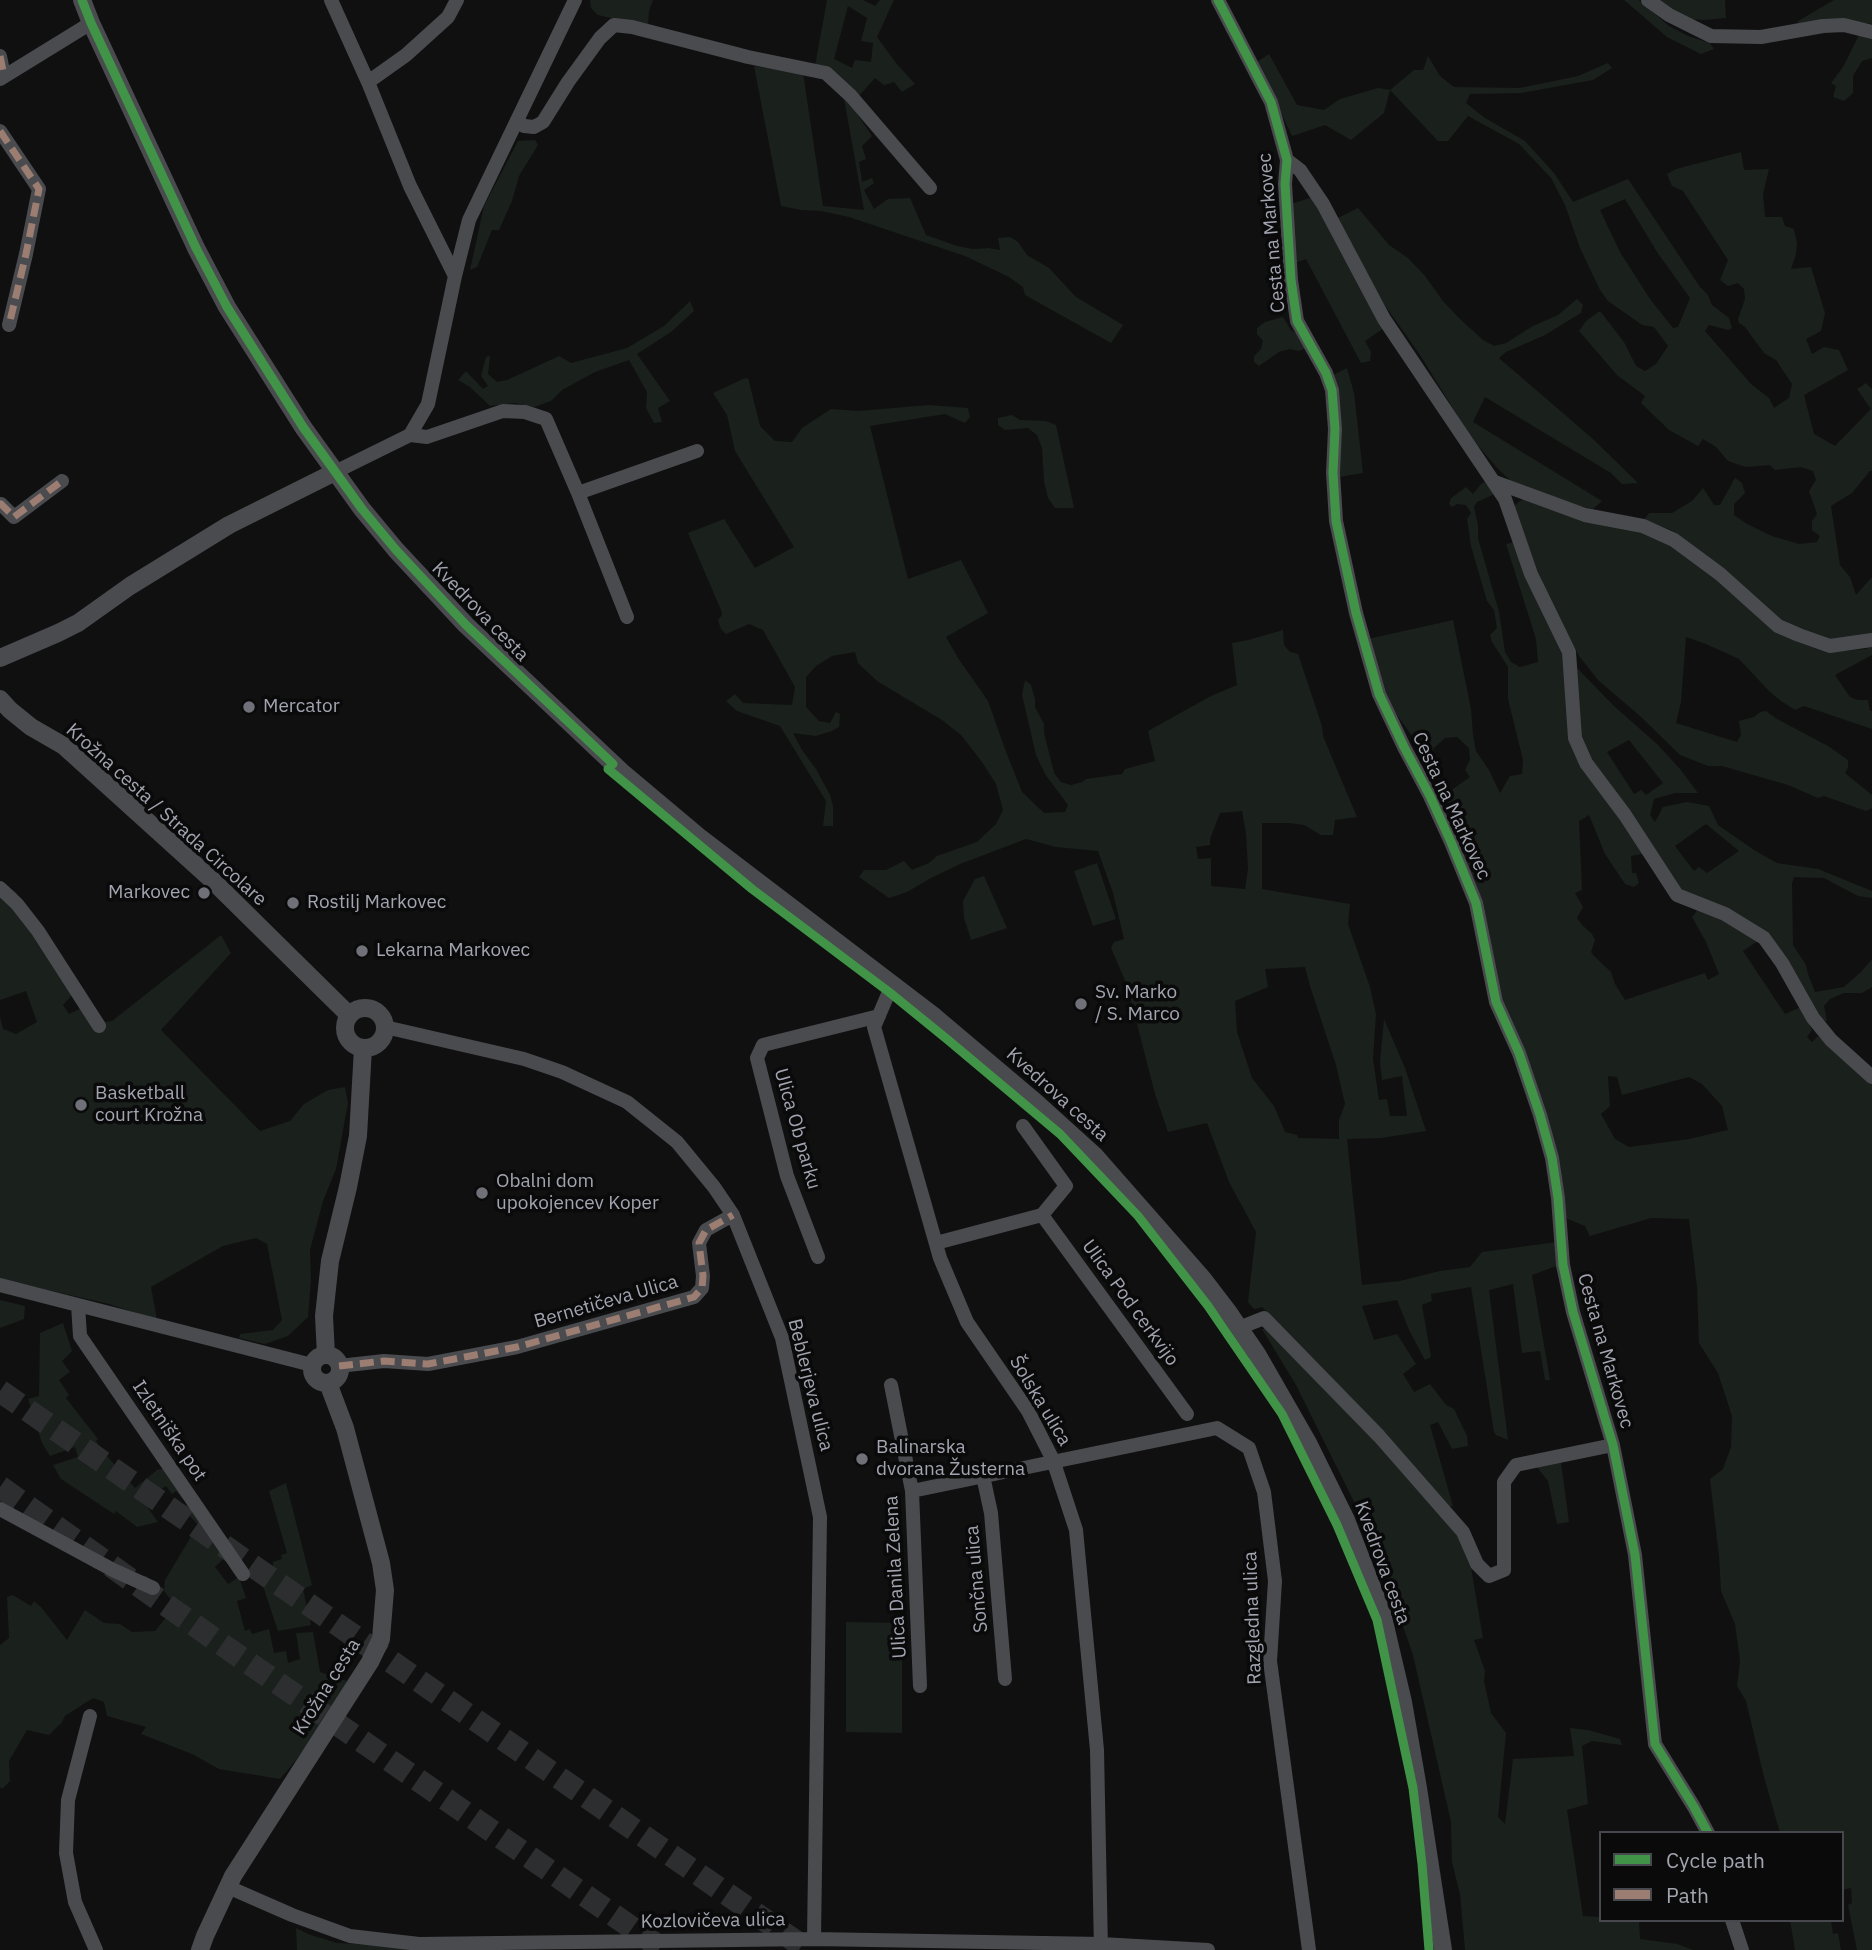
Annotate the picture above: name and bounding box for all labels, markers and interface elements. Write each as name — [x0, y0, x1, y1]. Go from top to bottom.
street label: Cesta na Markovec — [1254, 152, 1290, 314]
street label: Kvedrova cesta — [427, 558, 533, 666]
place label: Mercator — [263, 696, 340, 718]
marker: Mercator — [241, 699, 257, 715]
street label: Krožna cesta / Strada Circolare — [61, 719, 271, 911]
street label: Cesta na Markovec — [1407, 729, 1495, 883]
place label: Markovec — [108, 882, 190, 904]
marker: Markovec — [196, 885, 212, 901]
place label: Rostilj Markovec — [307, 892, 446, 914]
marker: Rostilj Markovec — [285, 895, 301, 911]
place label: Lekarna Markovec — [376, 940, 530, 962]
marker: Lekarna Markovec — [354, 943, 370, 959]
place label: Sv. Marko / S. Marco — [1095, 982, 1180, 1026]
marker: Sv. Marko / S. Marco — [1073, 996, 1089, 1012]
street label: Kvedrova cesta — [1001, 1043, 1113, 1147]
street label: Ulica Ob parku — [769, 1066, 825, 1192]
place label: Basketball court Krožna — [95, 1083, 203, 1127]
marker: Basketball court Krožna — [73, 1097, 89, 1113]
place label: Obalni dom upokojencev Koper — [496, 1171, 659, 1215]
marker: Obalni dom upokojencev Koper — [474, 1185, 490, 1201]
street label: Ulica Pod cerkvijo — [1077, 1235, 1183, 1371]
street label: Bernetičeva Ulica — [531, 1271, 681, 1333]
street label: Cesta na Markovec — [1572, 1271, 1638, 1431]
street label: Beblerjeva ulica — [783, 1316, 837, 1454]
street label: Šolska ulica — [1004, 1352, 1076, 1450]
street label: Izletniška pot — [127, 1376, 211, 1486]
place label: Balinarska dvorana Žusterna — [876, 1437, 1025, 1481]
marker: Balinarska dvorana Žusterna — [854, 1451, 870, 1467]
street label: Ulica Danila Zelena — [880, 1495, 912, 1659]
street label: Kvedrova cesta — [1349, 1498, 1415, 1628]
street label: Sončna ulica — [961, 1524, 993, 1634]
street label: Razgledna ulica — [1239, 1551, 1267, 1685]
street label: Krožna cesta — [288, 1635, 366, 1739]
legend — [1599, 1831, 1844, 1922]
text: Cycle path — [1666, 1846, 1765, 1874]
text: Path — [1666, 1881, 1709, 1909]
street label: Kozlovičeva ulica — [640, 1908, 786, 1934]

